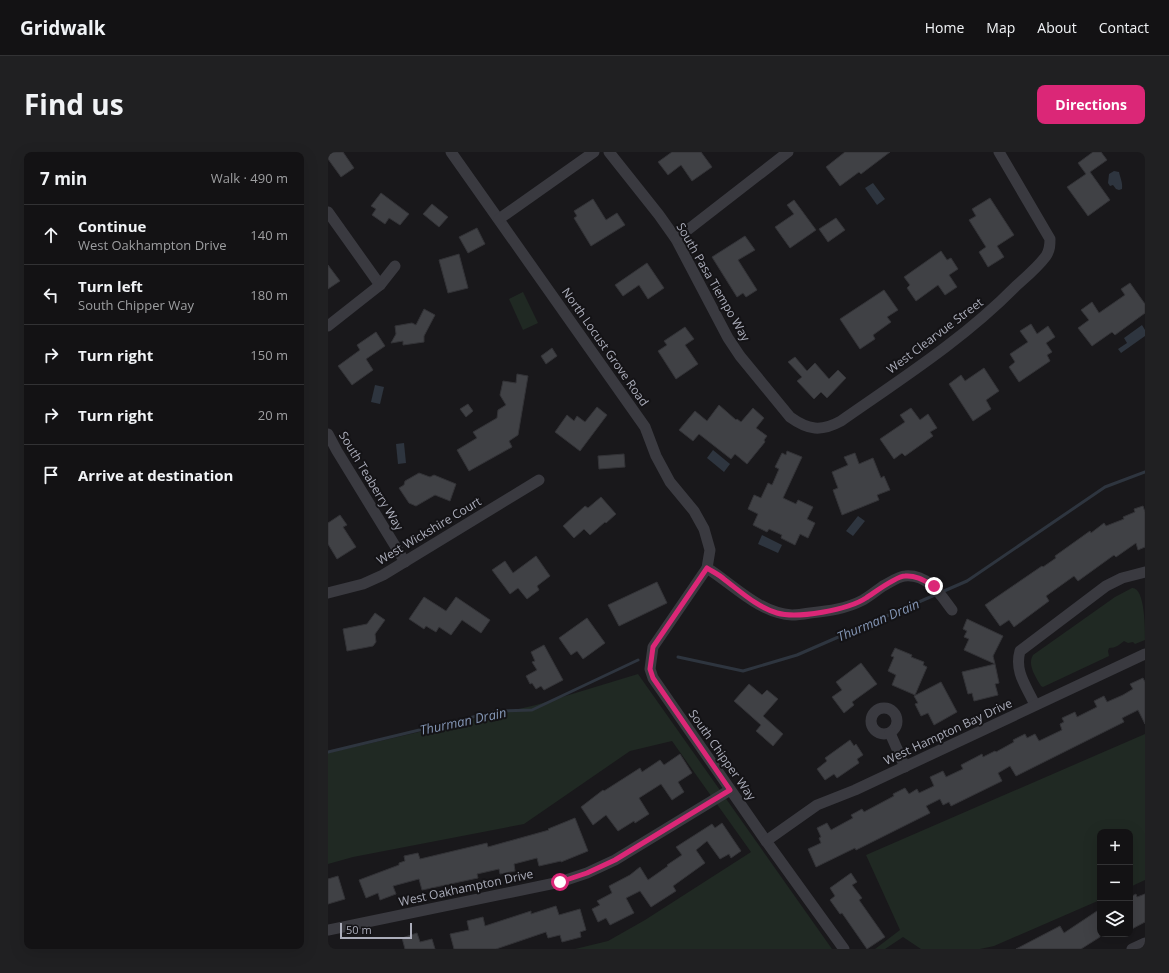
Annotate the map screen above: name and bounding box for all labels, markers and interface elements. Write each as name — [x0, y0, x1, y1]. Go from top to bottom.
text: Gridwalk — [20, 15, 106, 41]
text: Home — [925, 18, 964, 37]
text: Map — [986, 18, 1015, 37]
text: About — [1037, 18, 1077, 37]
text: Contact — [1099, 18, 1149, 37]
text: Find us — [24, 85, 124, 123]
button: Directions — [1037, 85, 1145, 124]
text: 7 min — [40, 167, 87, 190]
text: Walk · 490 m — [211, 169, 288, 187]
text: Continue — [78, 216, 146, 236]
street label: South Pasa Tiempo Way — [673, 219, 755, 345]
icon: ahead — [40, 224, 62, 246]
text: 140 m — [250, 226, 288, 244]
text: West Oakhampton Drive — [78, 236, 226, 254]
text: Turn left — [78, 276, 143, 296]
icon: left — [40, 284, 62, 306]
street label: North Locust Grove Road — [558, 284, 653, 409]
text: 180 m — [250, 286, 288, 304]
street label: West Clearvue Street — [883, 294, 986, 377]
text: South Chipper Way — [78, 296, 194, 314]
icon: right — [40, 344, 62, 366]
text: Turn right — [78, 345, 153, 365]
text: 150 m — [250, 346, 288, 364]
icon: right — [40, 404, 62, 426]
text: Turn right — [78, 405, 153, 425]
text: 20 m — [258, 406, 288, 424]
street label: South Teaberry Way — [335, 428, 408, 534]
icon: arrive — [40, 464, 62, 486]
text: Arrive at destination — [78, 465, 233, 485]
street label: West Wickshire Court — [373, 493, 484, 569]
route end — [925, 577, 943, 595]
water label: Thurman Drain — [834, 595, 922, 645]
street label: West Hampton Bay Drive — [881, 694, 1015, 769]
water label: Thurman Drain — [418, 703, 508, 739]
street label: South Chipper Way — [685, 706, 761, 804]
map controls — [1097, 829, 1133, 937]
button: + — [1097, 829, 1133, 865]
street label: West Oakhampton Drive — [397, 865, 535, 910]
button: − — [1097, 865, 1133, 901]
route start — [551, 873, 569, 891]
button: layers — [1097, 901, 1133, 937]
scale bar — [340, 921, 412, 940]
text: 50 m — [346, 922, 372, 937]

